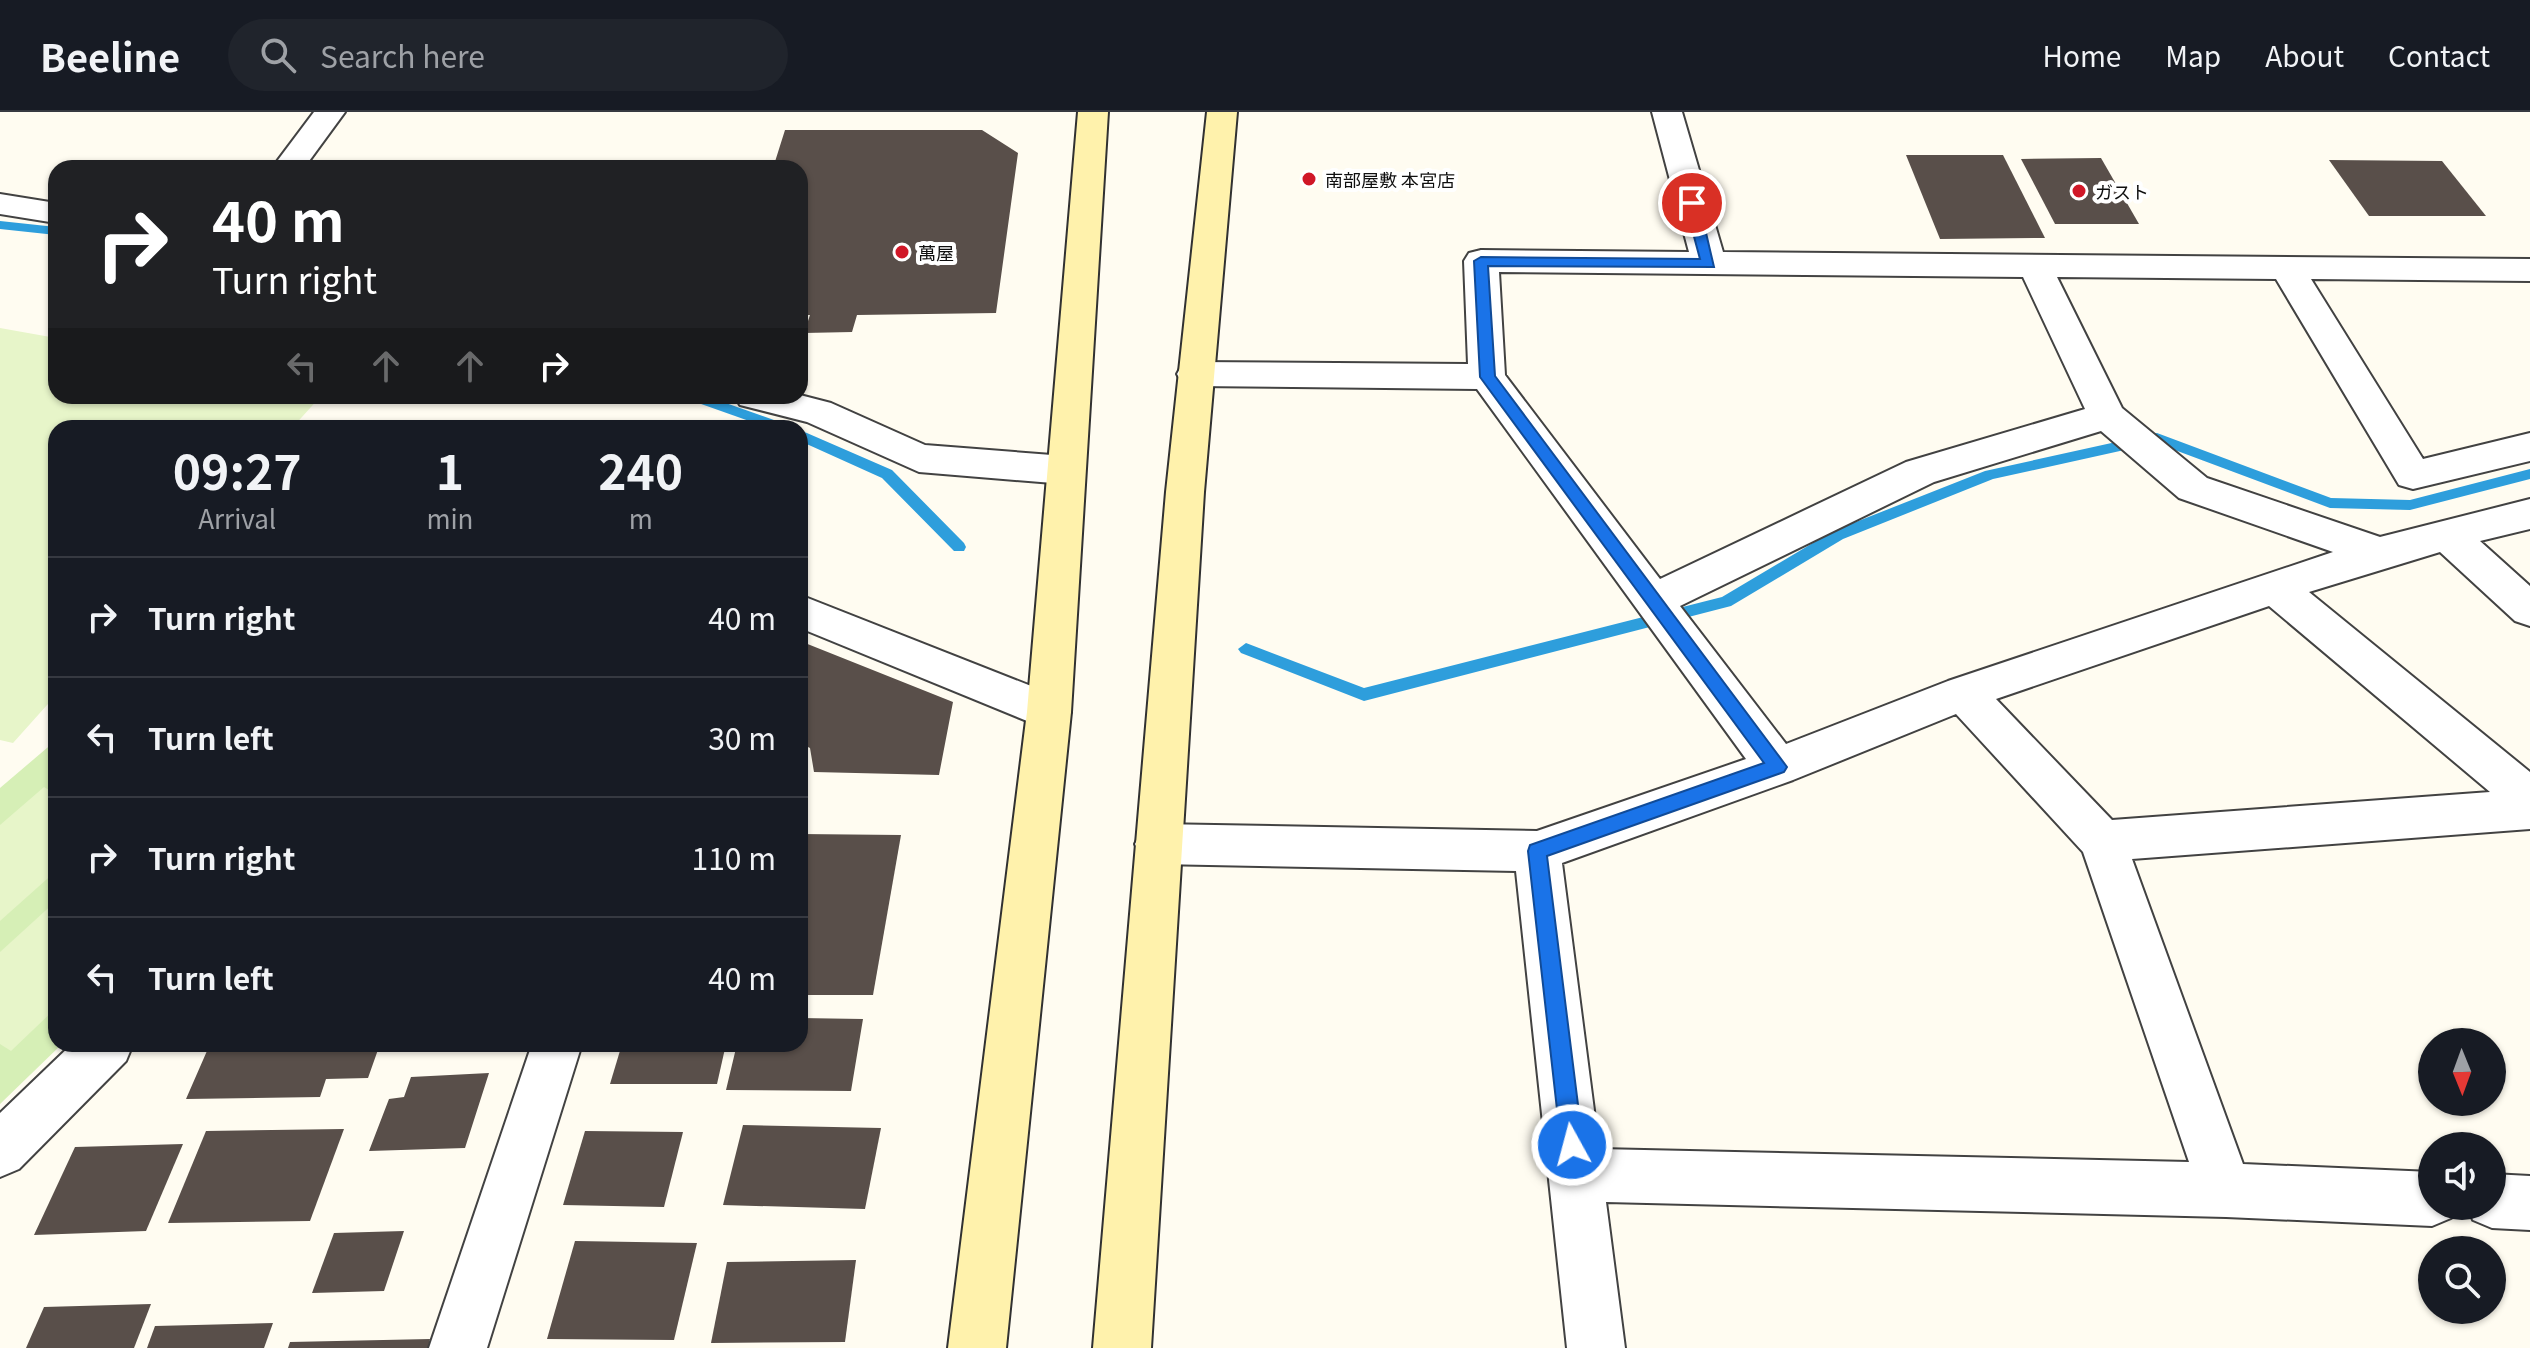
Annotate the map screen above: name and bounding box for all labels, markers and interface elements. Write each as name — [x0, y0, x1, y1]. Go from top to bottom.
search box — [228, 19, 788, 91]
text: Beeline — [40, 28, 180, 83]
icon: search — [256, 33, 300, 77]
text: Search here — [320, 33, 485, 77]
text: Home — [2043, 35, 2121, 75]
text: Map — [2165, 35, 2221, 75]
text: About — [2265, 35, 2344, 75]
text: Contact — [2388, 35, 2490, 75]
place label: 南部屋敷 本宮店 — [1325, 166, 1455, 192]
pin — [1658, 169, 1726, 237]
marker: 南部屋敷 本宮店 — [1300, 170, 1318, 188]
text: 40 m — [212, 177, 345, 258]
place label: ガスト — [2095, 178, 2149, 204]
icon: arrive — [1670, 181, 1714, 225]
marker: ガスト — [2070, 182, 2088, 200]
icon: right — [80, 192, 184, 296]
place label: 萬屋 — [918, 239, 954, 265]
marker: 萬屋 — [893, 243, 911, 261]
text: Turn right — [212, 252, 377, 304]
icon: left — [280, 344, 324, 388]
icon: ahead — [364, 344, 408, 388]
icon: ahead — [448, 344, 492, 388]
icon: right — [532, 344, 576, 388]
text: 09:27 — [173, 434, 302, 504]
text: 1 — [436, 434, 464, 504]
text: 240 — [598, 434, 683, 504]
text: Arrival — [198, 499, 276, 536]
text: min — [426, 499, 473, 536]
text: m — [629, 499, 653, 536]
icon: right — [80, 595, 124, 639]
text: Turn right — [148, 595, 295, 639]
text: 40 m — [708, 595, 776, 639]
icon: left — [80, 715, 124, 759]
text: Turn left — [148, 715, 274, 759]
text: 30 m — [708, 715, 776, 759]
icon: right — [80, 835, 124, 879]
text: Turn right — [148, 835, 295, 879]
text: 110 m — [692, 835, 776, 879]
icon: left — [80, 955, 124, 999]
text: Turn left — [148, 955, 274, 999]
text: 40 m — [708, 955, 776, 999]
north arrow — [2418, 1028, 2506, 1116]
map controls — [2418, 1028, 2506, 1324]
position arrow — [1530, 1103, 1614, 1187]
button: sound — [2418, 1132, 2506, 1220]
button: search — [2418, 1236, 2506, 1324]

